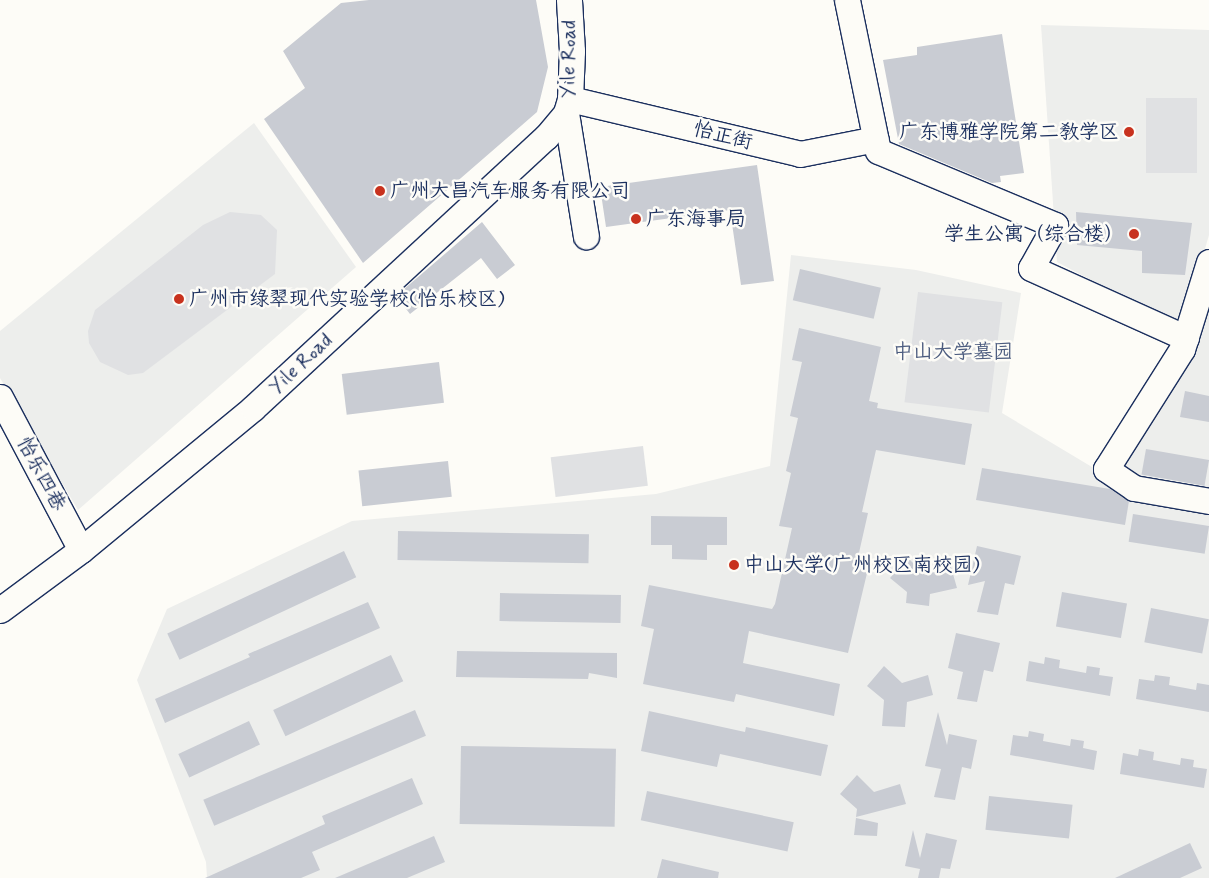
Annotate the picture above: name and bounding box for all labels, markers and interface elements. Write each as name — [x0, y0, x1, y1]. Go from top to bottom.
street label: Yile Road — [556, 20, 582, 98]
street label: 怡正街 — [691, 117, 755, 155]
place label: 广东博雅学院第二教学区 — [899, 120, 1119, 144]
marker: 广东博雅学院第二教学区 — [1123, 126, 1135, 138]
place label: 广州大昌汽车服务有限公司 — [390, 179, 630, 203]
marker: 广州大昌汽车服务有限公司 — [374, 185, 386, 197]
place label: 广东海事局 — [646, 207, 746, 231]
marker: 广东海事局 — [630, 213, 642, 225]
place label: 学生公寓（综合楼） — [944, 222, 1124, 246]
marker: 学生公寓（综合楼） — [1128, 228, 1140, 240]
place label: 广州市绿翠现代实验学校(怡乐校区) — [189, 287, 505, 311]
marker: 广州市绿翠现代实验学校(怡乐校区) — [173, 293, 185, 305]
street label: Yile Road — [265, 329, 337, 399]
park label: 中山大学墓园 — [893, 340, 1013, 364]
street label: 怡乐四巷 — [12, 433, 70, 515]
place label: 中山大学(广州校区南校园) — [744, 553, 980, 577]
marker: 中山大学(广州校区南校园) — [728, 559, 740, 571]

